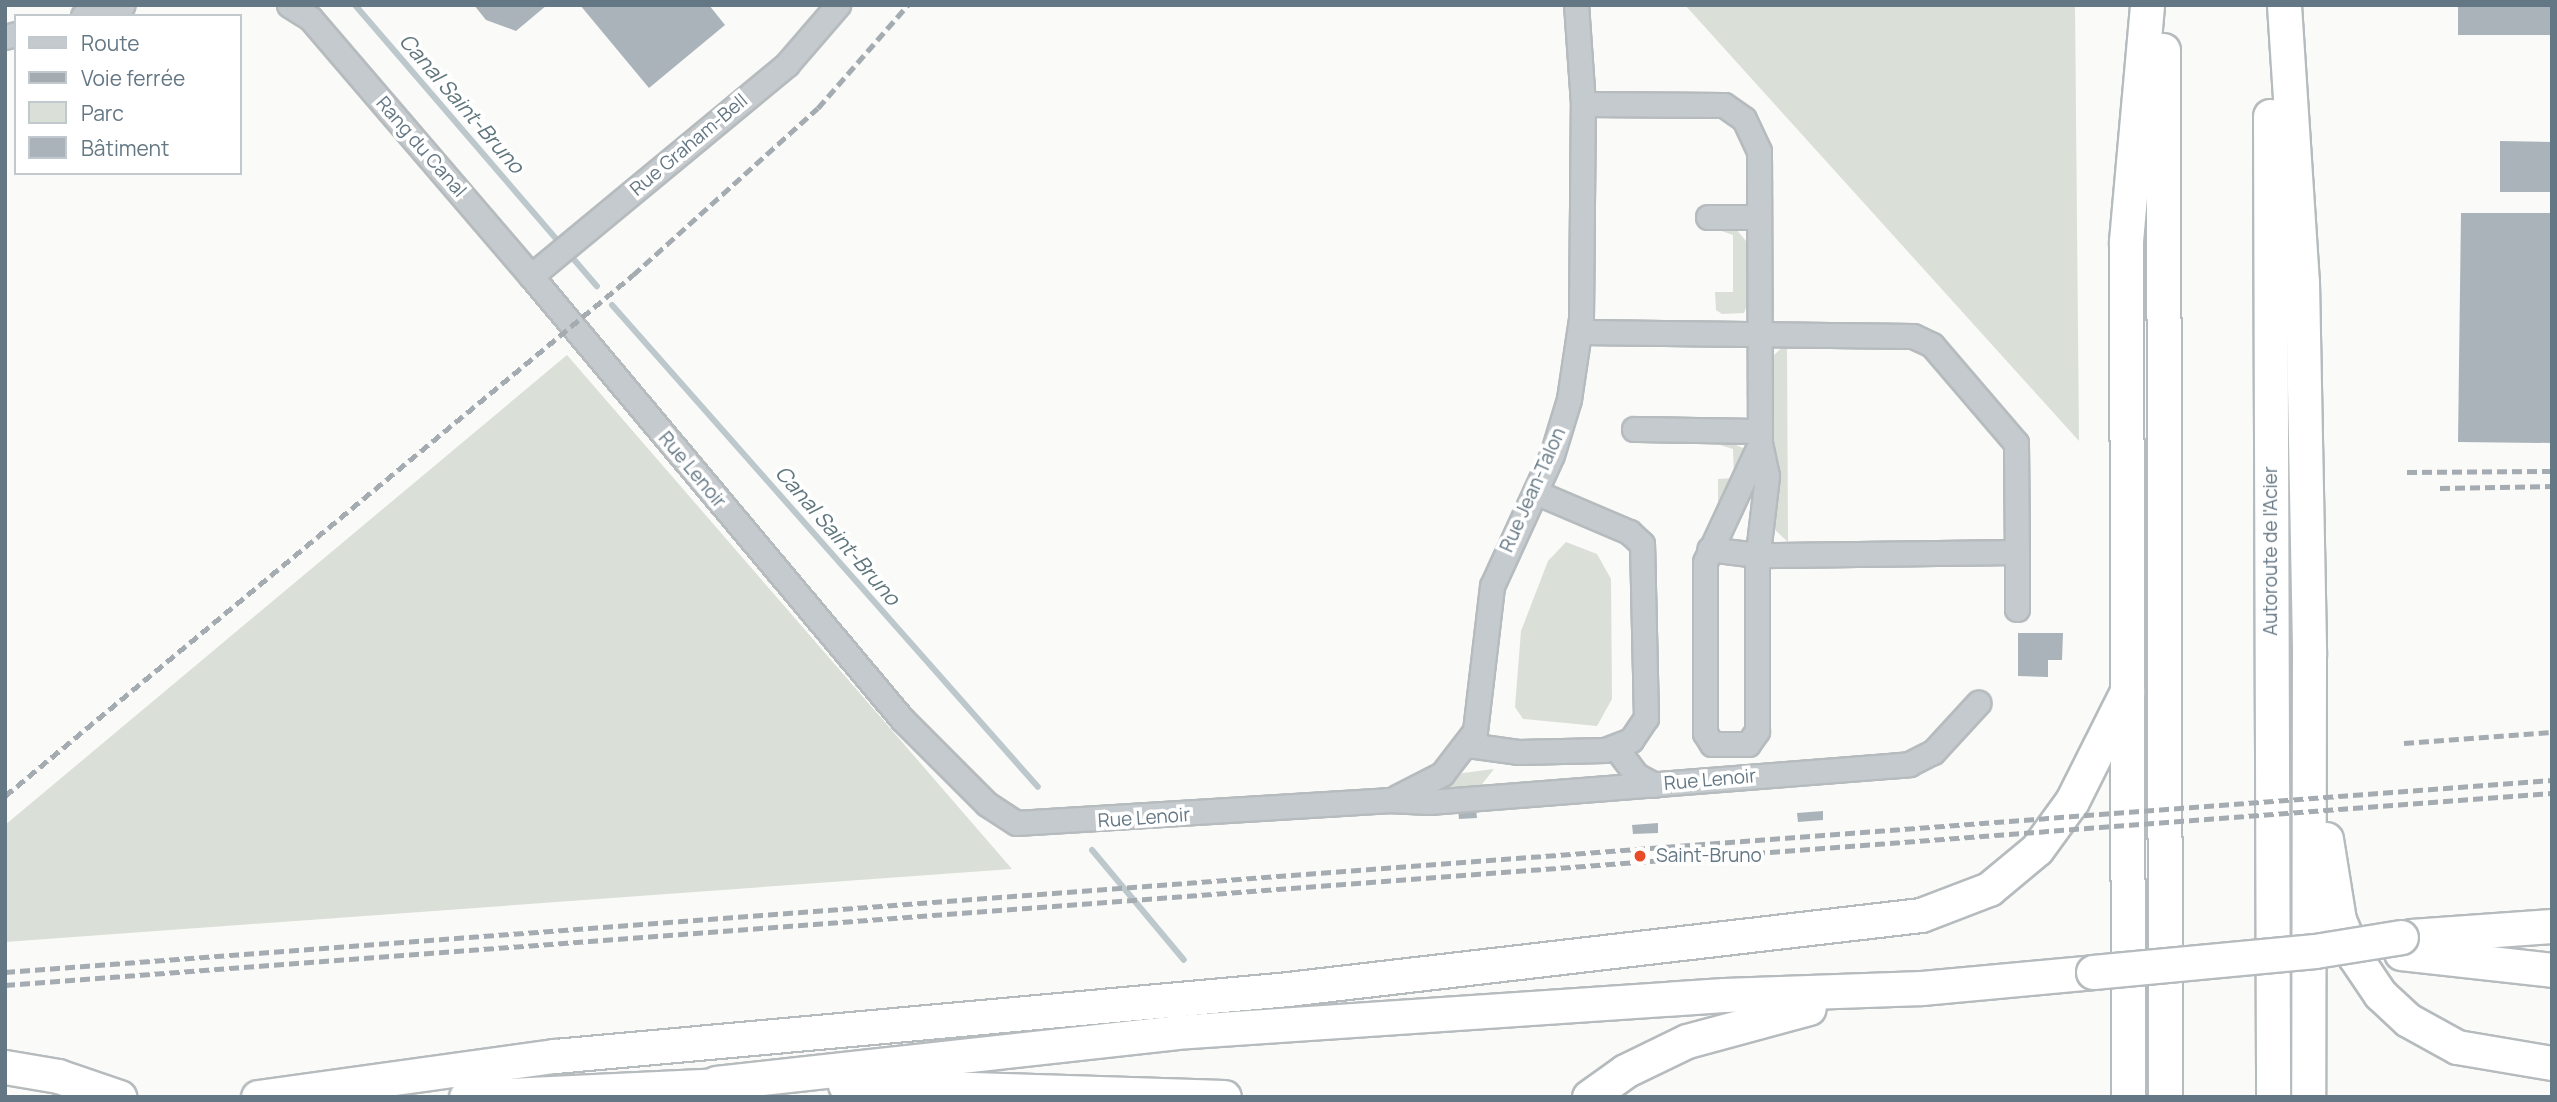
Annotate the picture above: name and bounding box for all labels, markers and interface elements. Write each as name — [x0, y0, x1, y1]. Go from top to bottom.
legend — [14, 14, 242, 175]
water label: Canal Saint-Bruno — [394, 28, 530, 178]
text: Route — [81, 29, 139, 57]
text: Voie ferrée — [81, 64, 185, 92]
street label: Rue Graham-Bell — [626, 89, 752, 201]
street label: Rang du Canal — [371, 92, 471, 202]
text: Parc — [81, 99, 124, 127]
text: Bâtiment — [81, 134, 169, 162]
street label: Rue Jean-Talon — [1495, 424, 1571, 556]
street label: Rue Lenoir — [654, 427, 730, 513]
water label: Canal Saint-Bruno — [770, 460, 906, 610]
street label: Autoroute de l'Acier — [2260, 466, 2282, 636]
street label: Rue Lenoir — [1663, 765, 1757, 795]
street label: Rue Lenoir — [1097, 803, 1191, 833]
place label: Saint-Bruno — [1656, 845, 1762, 867]
marker: Saint-Bruno — [1630, 846, 1650, 866]

